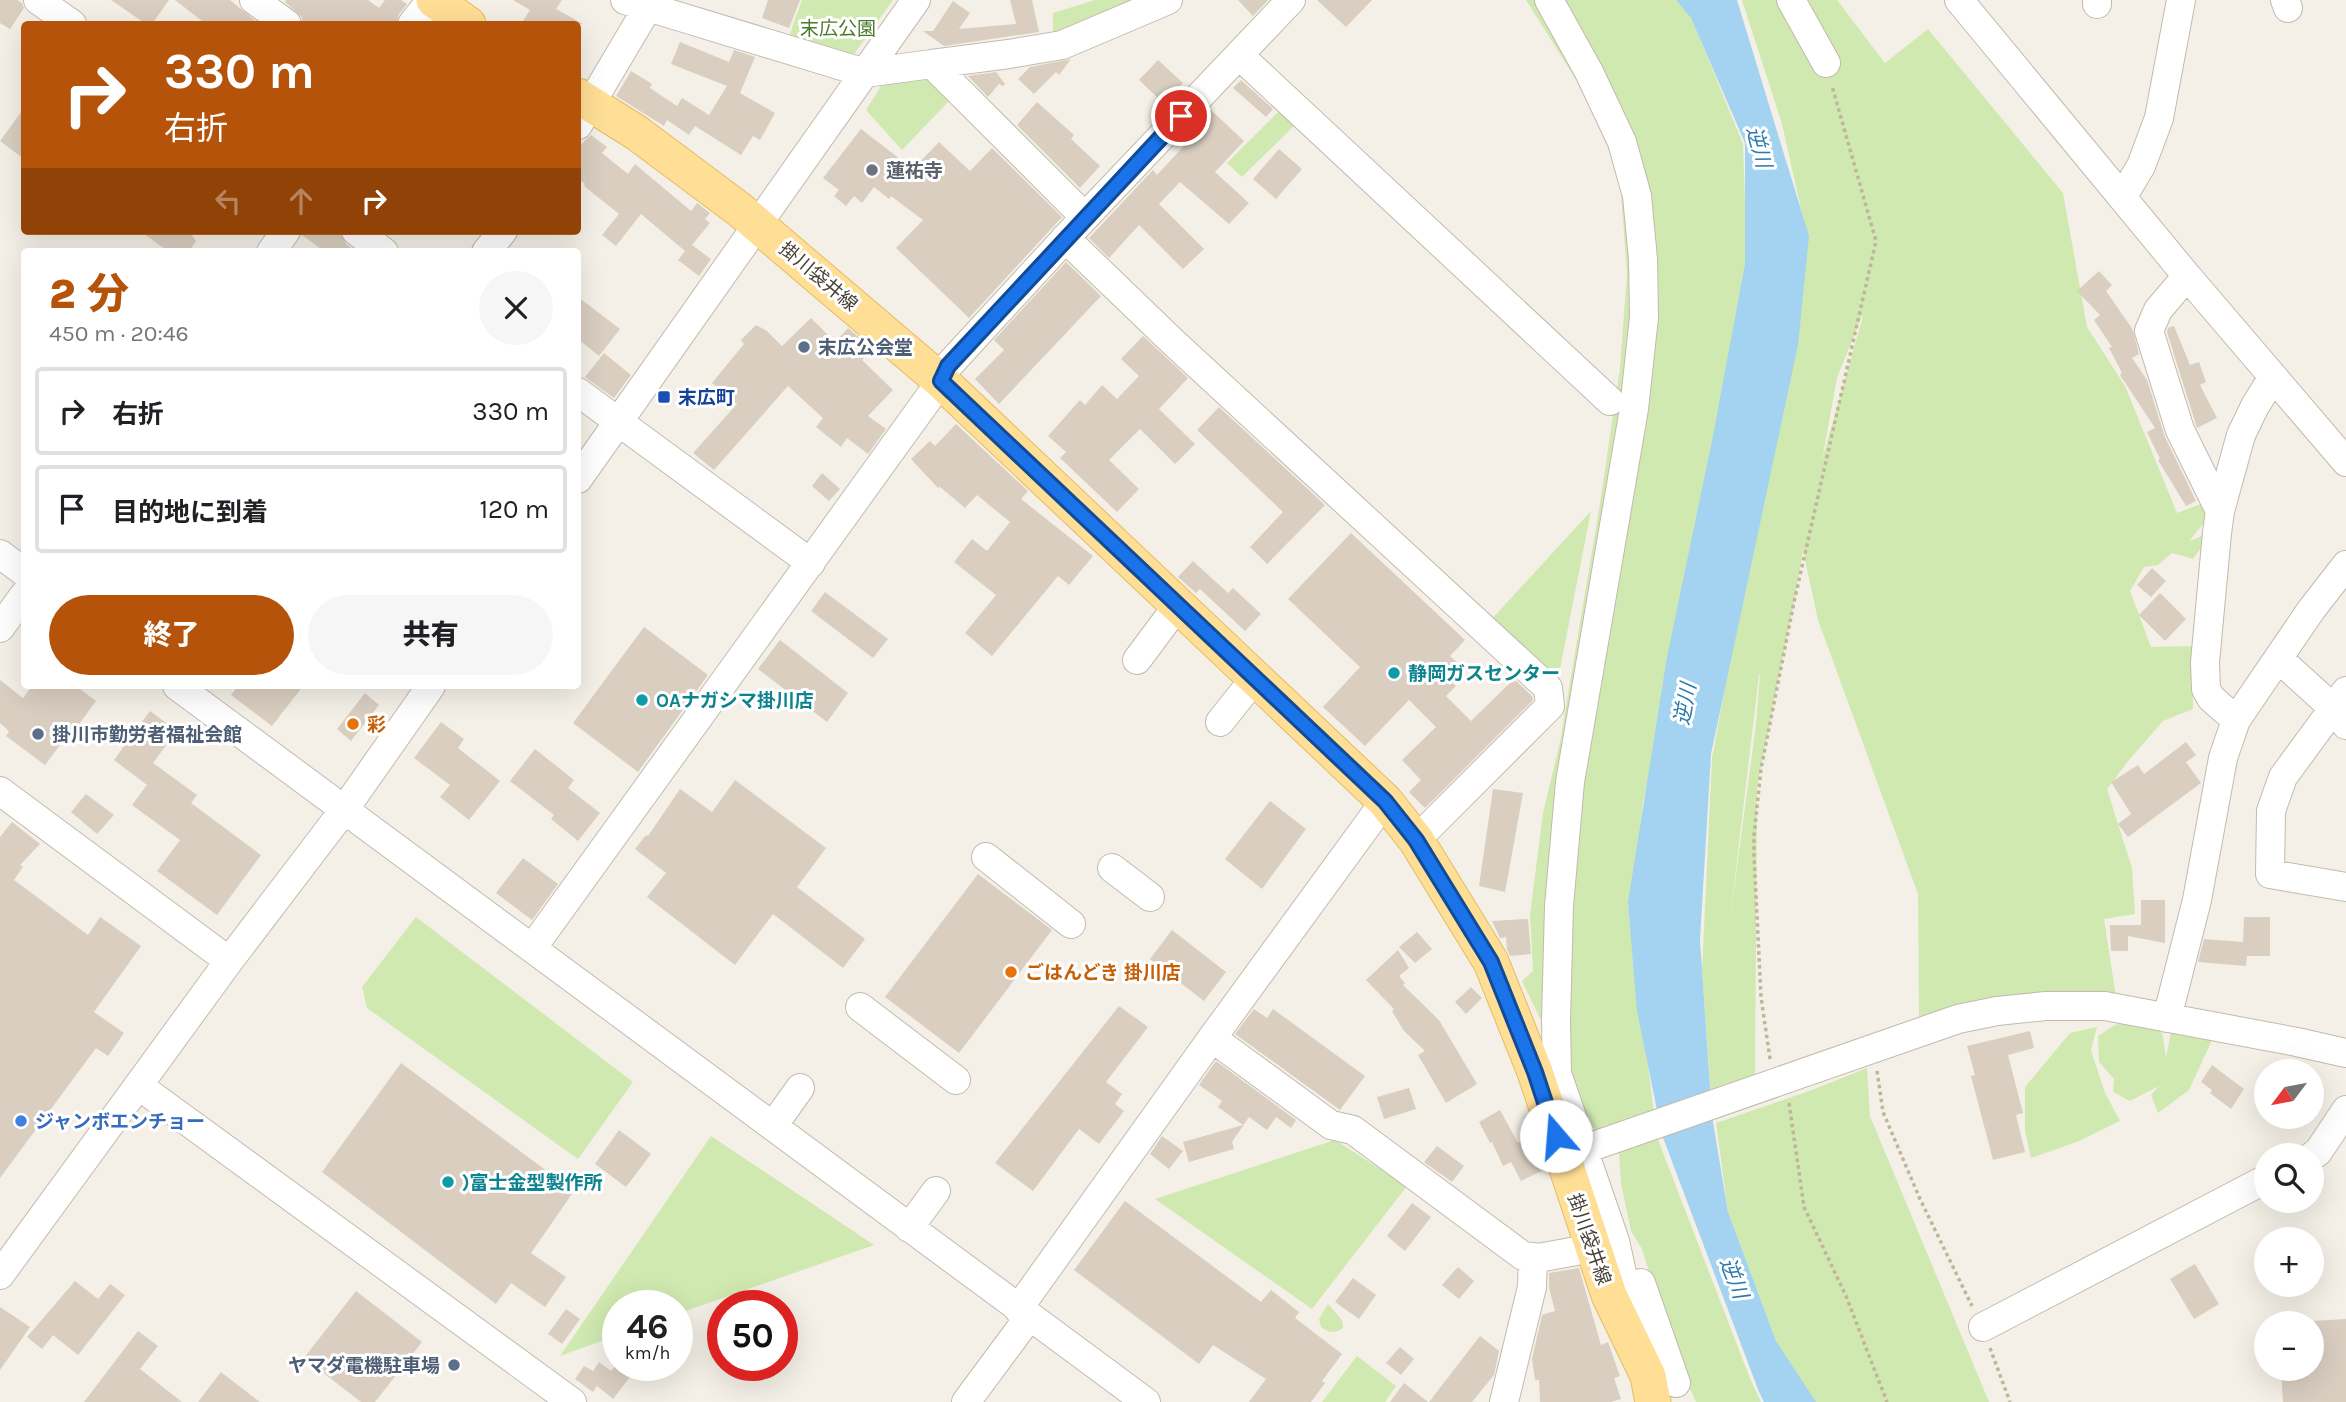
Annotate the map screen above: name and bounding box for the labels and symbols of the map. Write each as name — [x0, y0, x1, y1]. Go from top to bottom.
park label: 末広公園 — [800, 18, 876, 40]
pin — [1151, 86, 1211, 146]
water label: 逆川 — [1742, 124, 1777, 172]
place label: 蓮祐寺 — [886, 160, 943, 182]
marker: 蓮祐寺 — [864, 162, 880, 178]
street label: 掛川袋井線 — [775, 238, 862, 316]
place label: 末広公会堂 — [818, 337, 913, 359]
marker: 末広公会堂 — [796, 339, 812, 355]
place label: 末広町 — [678, 387, 735, 409]
marker: 末広町 — [656, 389, 672, 405]
place label: 静岡ガスセンター — [1408, 663, 1560, 685]
marker: 静岡ガスセンター — [1386, 665, 1402, 681]
water label: 逆川 — [1670, 679, 1701, 727]
place label: OAナガシマ掛川店 — [656, 690, 814, 712]
marker: OAナガシマ掛川店 — [634, 692, 650, 708]
place label: 彩 — [367, 714, 386, 736]
marker: 彩 — [345, 716, 361, 732]
place label: 掛川市勤労者福祉会館 — [52, 724, 242, 746]
marker: 掛川市勤労者福祉会館 — [30, 726, 46, 742]
place label: ごはんどき 掛川店 — [1025, 962, 1181, 984]
marker: ごはんどき 掛川店 — [1003, 964, 1019, 980]
north arrow — [2254, 1059, 2324, 1129]
position arrow — [1519, 1099, 1593, 1173]
place label: ジャンボエンチョー — [35, 1111, 205, 1133]
marker: ジャンボエンチョー — [13, 1113, 29, 1129]
place label: )富士金型製作所 — [462, 1172, 603, 1194]
marker: )富士金型製作所 — [440, 1174, 456, 1190]
street label: 掛川袋井線 — [1563, 1191, 1615, 1288]
water label: 逆川 — [1715, 1254, 1753, 1304]
speed limit sign: 50 — [707, 1290, 798, 1381]
place label: ヤマダ電機駐車場 — [288, 1355, 440, 1377]
marker: ヤマダ電機駐車場 — [446, 1357, 462, 1373]

